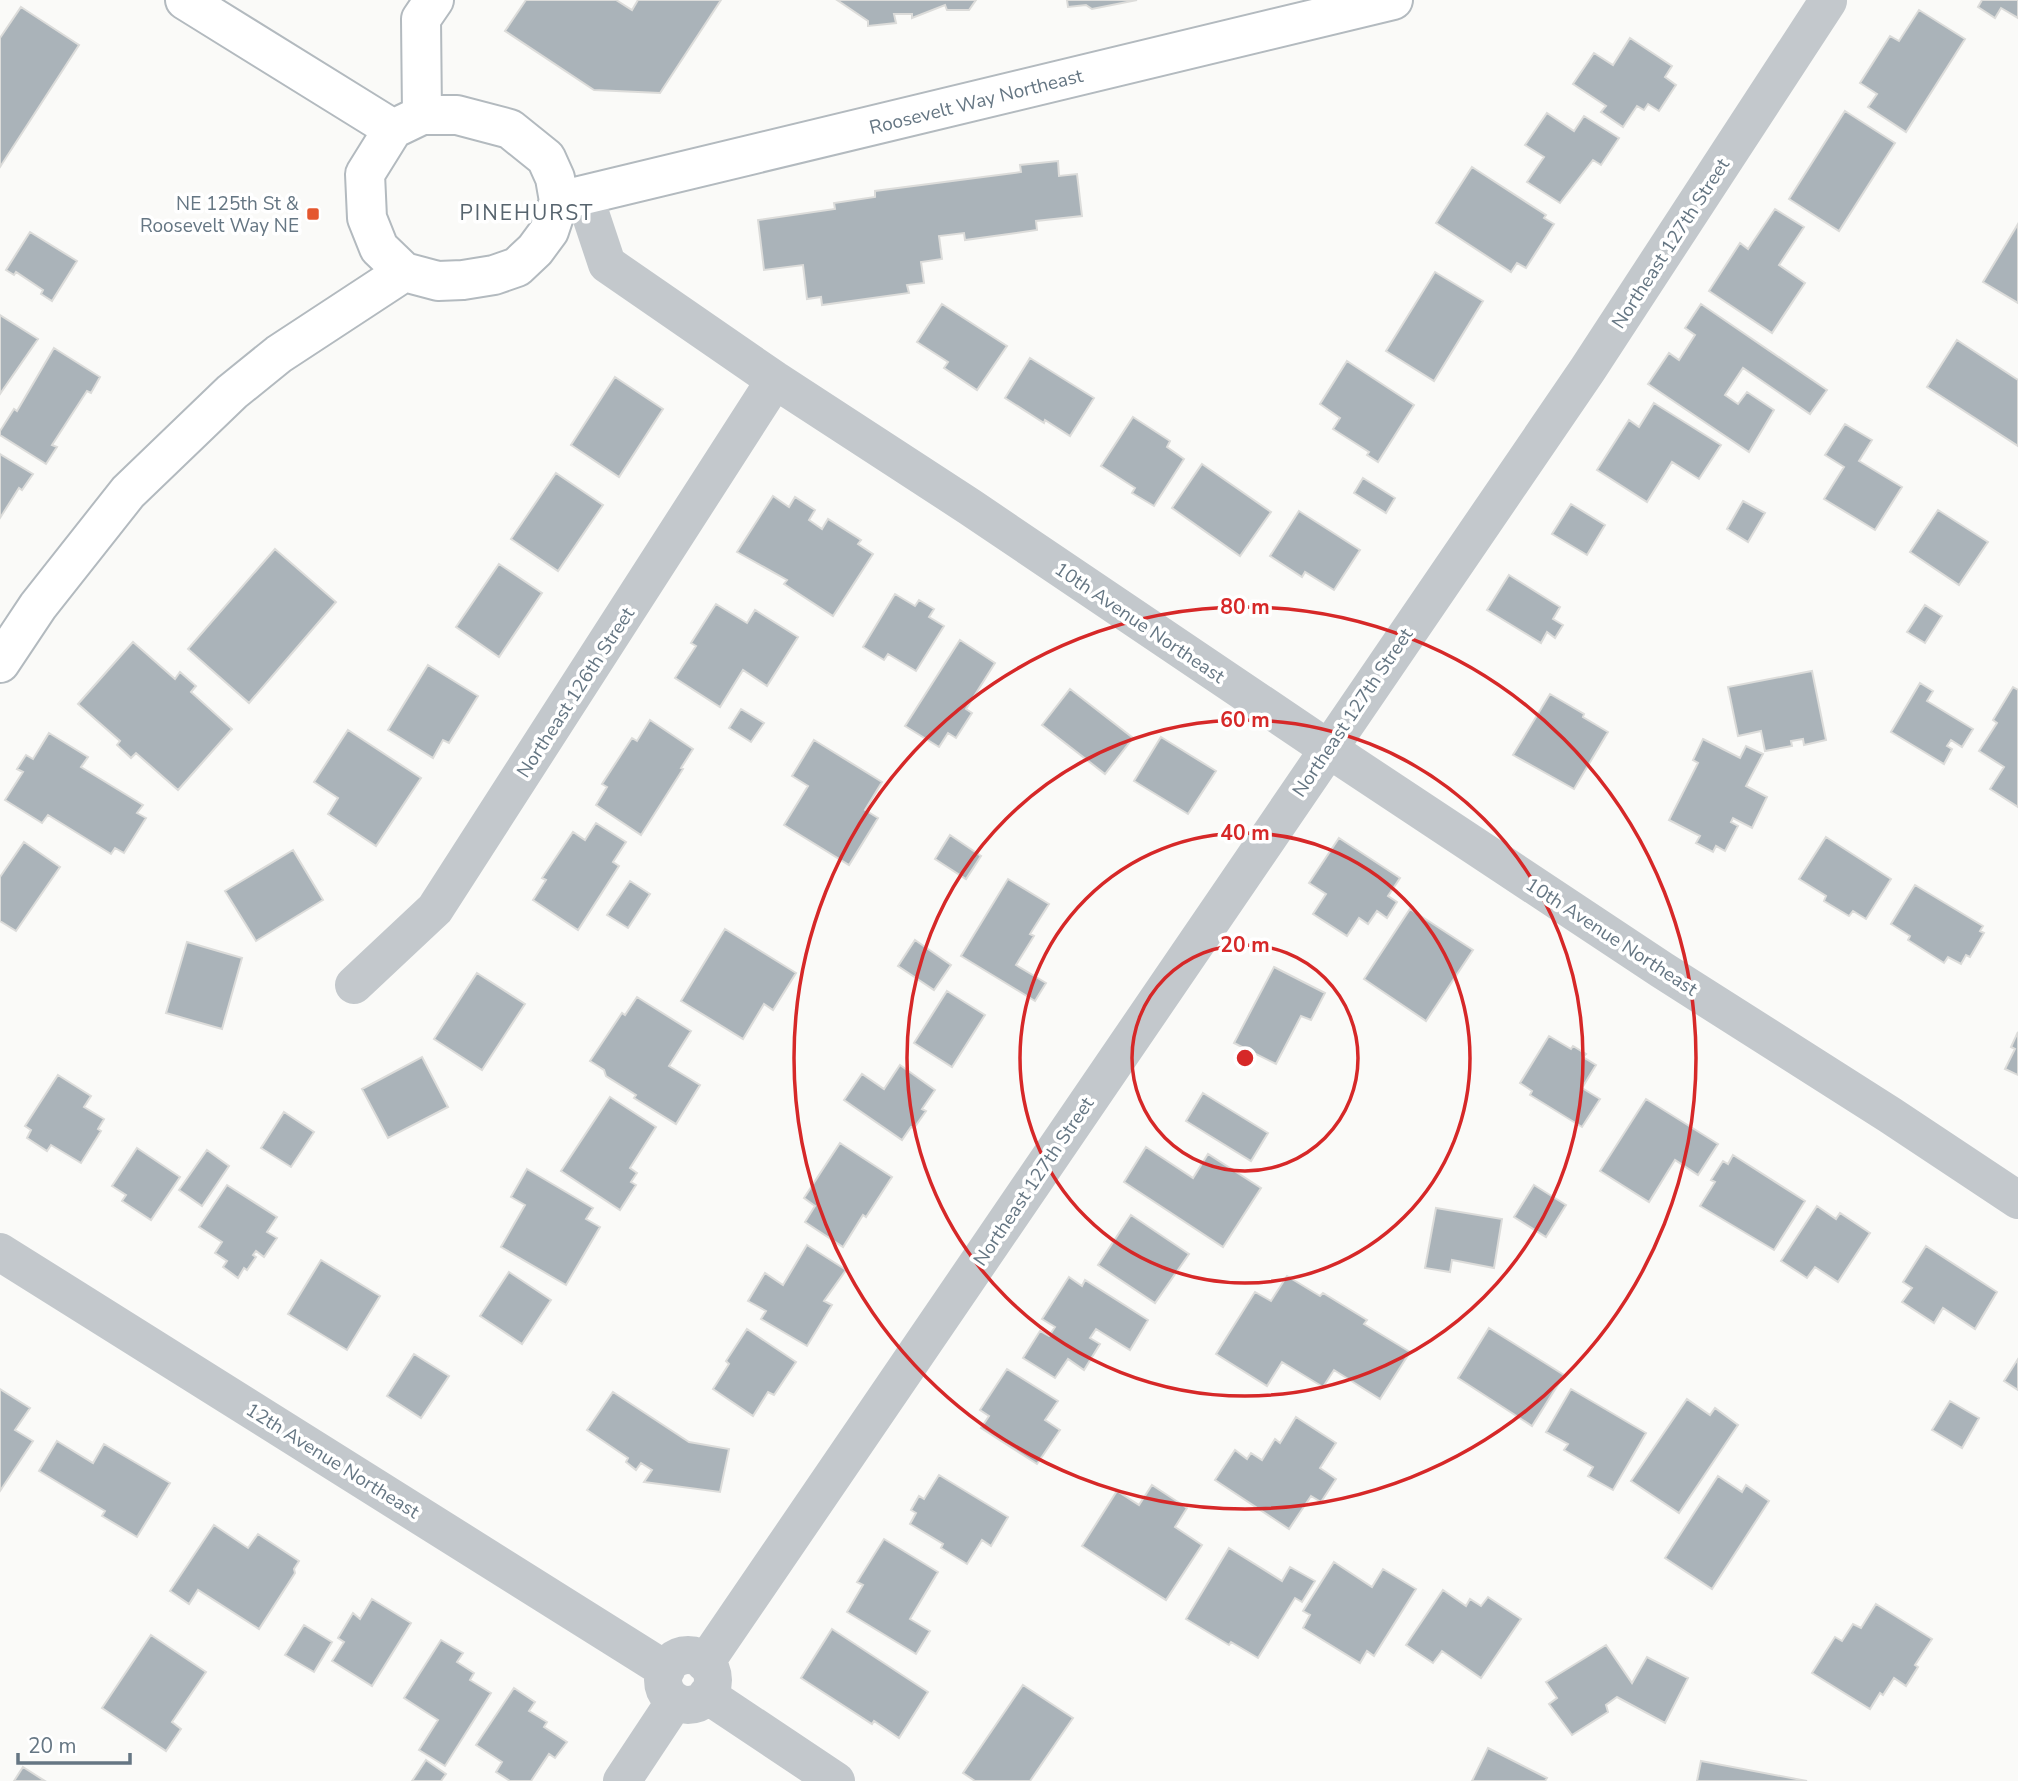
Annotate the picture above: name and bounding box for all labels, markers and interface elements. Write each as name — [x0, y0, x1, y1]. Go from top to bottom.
street label: Roosevelt Way Northeast — [867, 63, 1086, 141]
street label: Northeast 127th Street — [1606, 153, 1736, 334]
place label: NE 125th St & Roosevelt Way NE — [140, 191, 299, 239]
district label: PINEHURST — [459, 199, 595, 227]
marker: NE 125th St & Roosevelt Way NE — [305, 206, 321, 222]
street label: 10th Avenue Northeast — [1049, 556, 1230, 690]
text: 80 m — [1220, 593, 1270, 621]
street label: Northeast 126th Street — [511, 602, 641, 783]
street label: Northeast 127th Street — [1287, 623, 1419, 802]
text: 60 m — [1220, 706, 1270, 734]
text: 40 m — [1220, 819, 1270, 847]
street label: 10th Avenue Northeast — [1521, 871, 1703, 1002]
text: 20 m — [1220, 931, 1270, 959]
centre of rings — [1233, 1046, 1257, 1070]
street label: Northeast 127th Street — [968, 1092, 1100, 1271]
street label: 12th Avenue Northeast — [241, 1397, 424, 1525]
scale bar — [18, 1722, 130, 1766]
text: 20 m — [28, 1732, 77, 1760]

